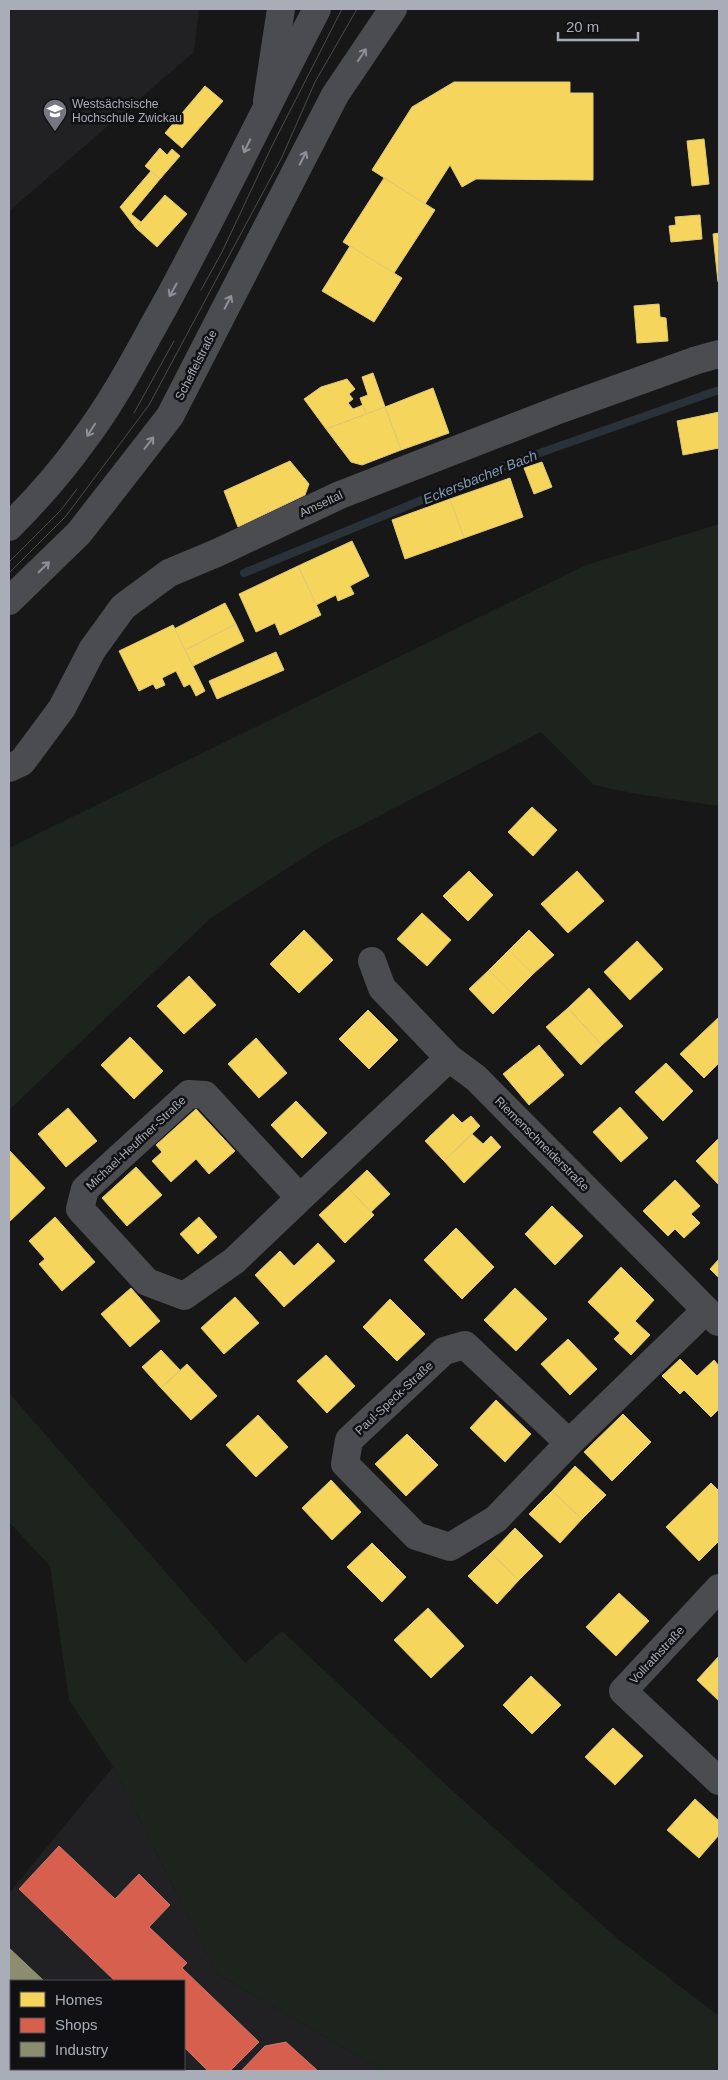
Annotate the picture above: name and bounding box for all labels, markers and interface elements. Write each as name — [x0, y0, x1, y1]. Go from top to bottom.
scale bar — [558, 10, 638, 42]
text: 20 m — [566, 18, 599, 35]
one-way arrow — [357, 48, 367, 62]
place label: Westsächsische Hochschule Zwickau — [72, 97, 182, 125]
school or university icon: Westsächsische Hochschule Zwickau — [42, 98, 68, 132]
one-way arrow — [242, 138, 252, 153]
one-way arrow — [299, 151, 308, 166]
one-way arrow — [168, 282, 177, 297]
one-way arrow — [224, 295, 233, 310]
street label: Scheffelstraße — [172, 327, 220, 403]
one-way arrow — [86, 423, 96, 437]
one-way arrow — [143, 437, 154, 450]
water label: Eckersbacher Bach — [421, 447, 539, 507]
street label: Amseltal — [297, 488, 345, 520]
one-way arrow — [37, 561, 50, 573]
street label: Michael-Heuffner-Straße — [83, 1093, 189, 1193]
street label: Riemenschneiderstraße — [492, 1094, 592, 1194]
street label: Paul-Speck-Straße — [352, 1358, 436, 1438]
street label: Vollrathstraße — [627, 1623, 688, 1687]
legend — [10, 1980, 185, 2070]
text: Homes — [55, 1991, 103, 2008]
text: Shops — [55, 2016, 98, 2033]
text: Industry — [55, 2041, 109, 2058]

